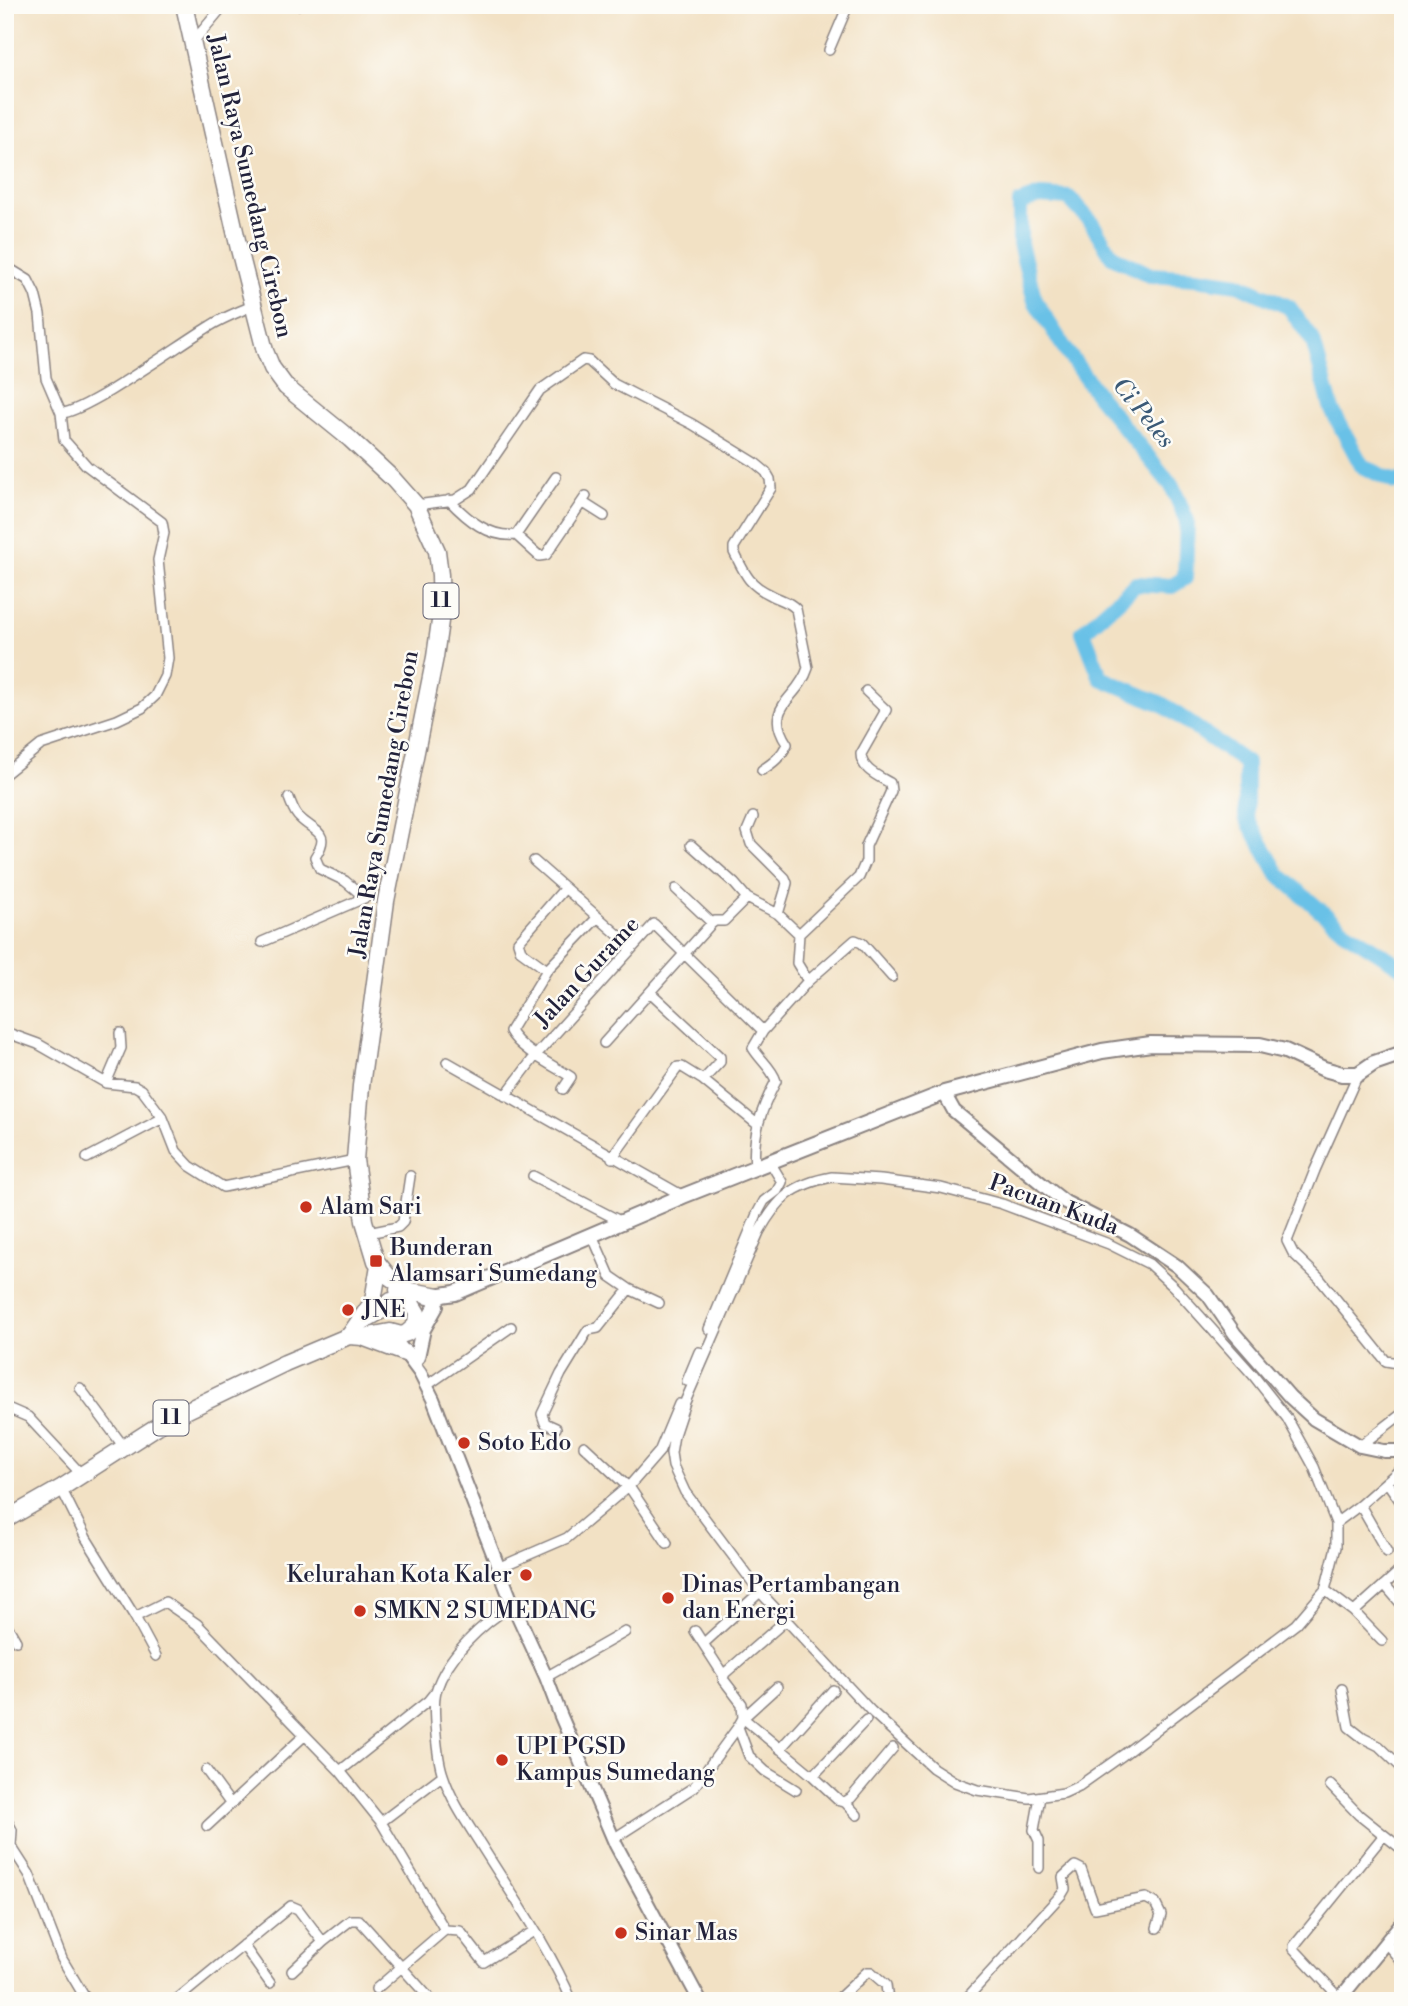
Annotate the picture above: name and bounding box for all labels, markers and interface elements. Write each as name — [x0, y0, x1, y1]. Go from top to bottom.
street label: Jalan Raya Sumedang Cirebon — [201, 30, 299, 341]
water label: Ci Peles — [1106, 372, 1180, 454]
road number: 11 — [424, 584, 458, 618]
street label: Jalan Raya Sumedang Cirebon — [343, 648, 425, 961]
street label: Jalan Gurame — [528, 911, 646, 1034]
street label: Pacuan Kuda — [985, 1169, 1123, 1242]
place label: Alam Sari — [319, 1193, 422, 1221]
marker: Alam Sari — [298, 1199, 314, 1215]
place label: Bunderan Alamsari Sumedang — [389, 1234, 597, 1288]
marker: Bunderan Alamsari Sumedang — [368, 1253, 384, 1269]
place label: JNE — [361, 1296, 406, 1324]
marker: JNE — [340, 1302, 356, 1318]
road number: 11 — [154, 1400, 188, 1436]
place label: Soto Edo — [478, 1429, 571, 1457]
marker: Soto Edo — [456, 1435, 472, 1451]
place label: Kelurahan Kota Kaler — [287, 1561, 512, 1589]
marker: Kelurahan Kota Kaler — [518, 1567, 534, 1583]
place label: Dinas Pertambangan dan Energi — [682, 1571, 900, 1625]
marker: Dinas Pertambangan dan Energi — [660, 1590, 676, 1606]
place label: SMKN 2 SUMEDANG — [374, 1597, 597, 1625]
marker: SMKN 2 SUMEDANG — [352, 1603, 368, 1619]
place label: UPI PGSD Kampus Sumedang — [516, 1733, 715, 1787]
marker: UPI PGSD Kampus Sumedang — [494, 1752, 510, 1768]
place label: Sinar Mas — [635, 1919, 738, 1947]
marker: Sinar Mas — [613, 1925, 629, 1941]

